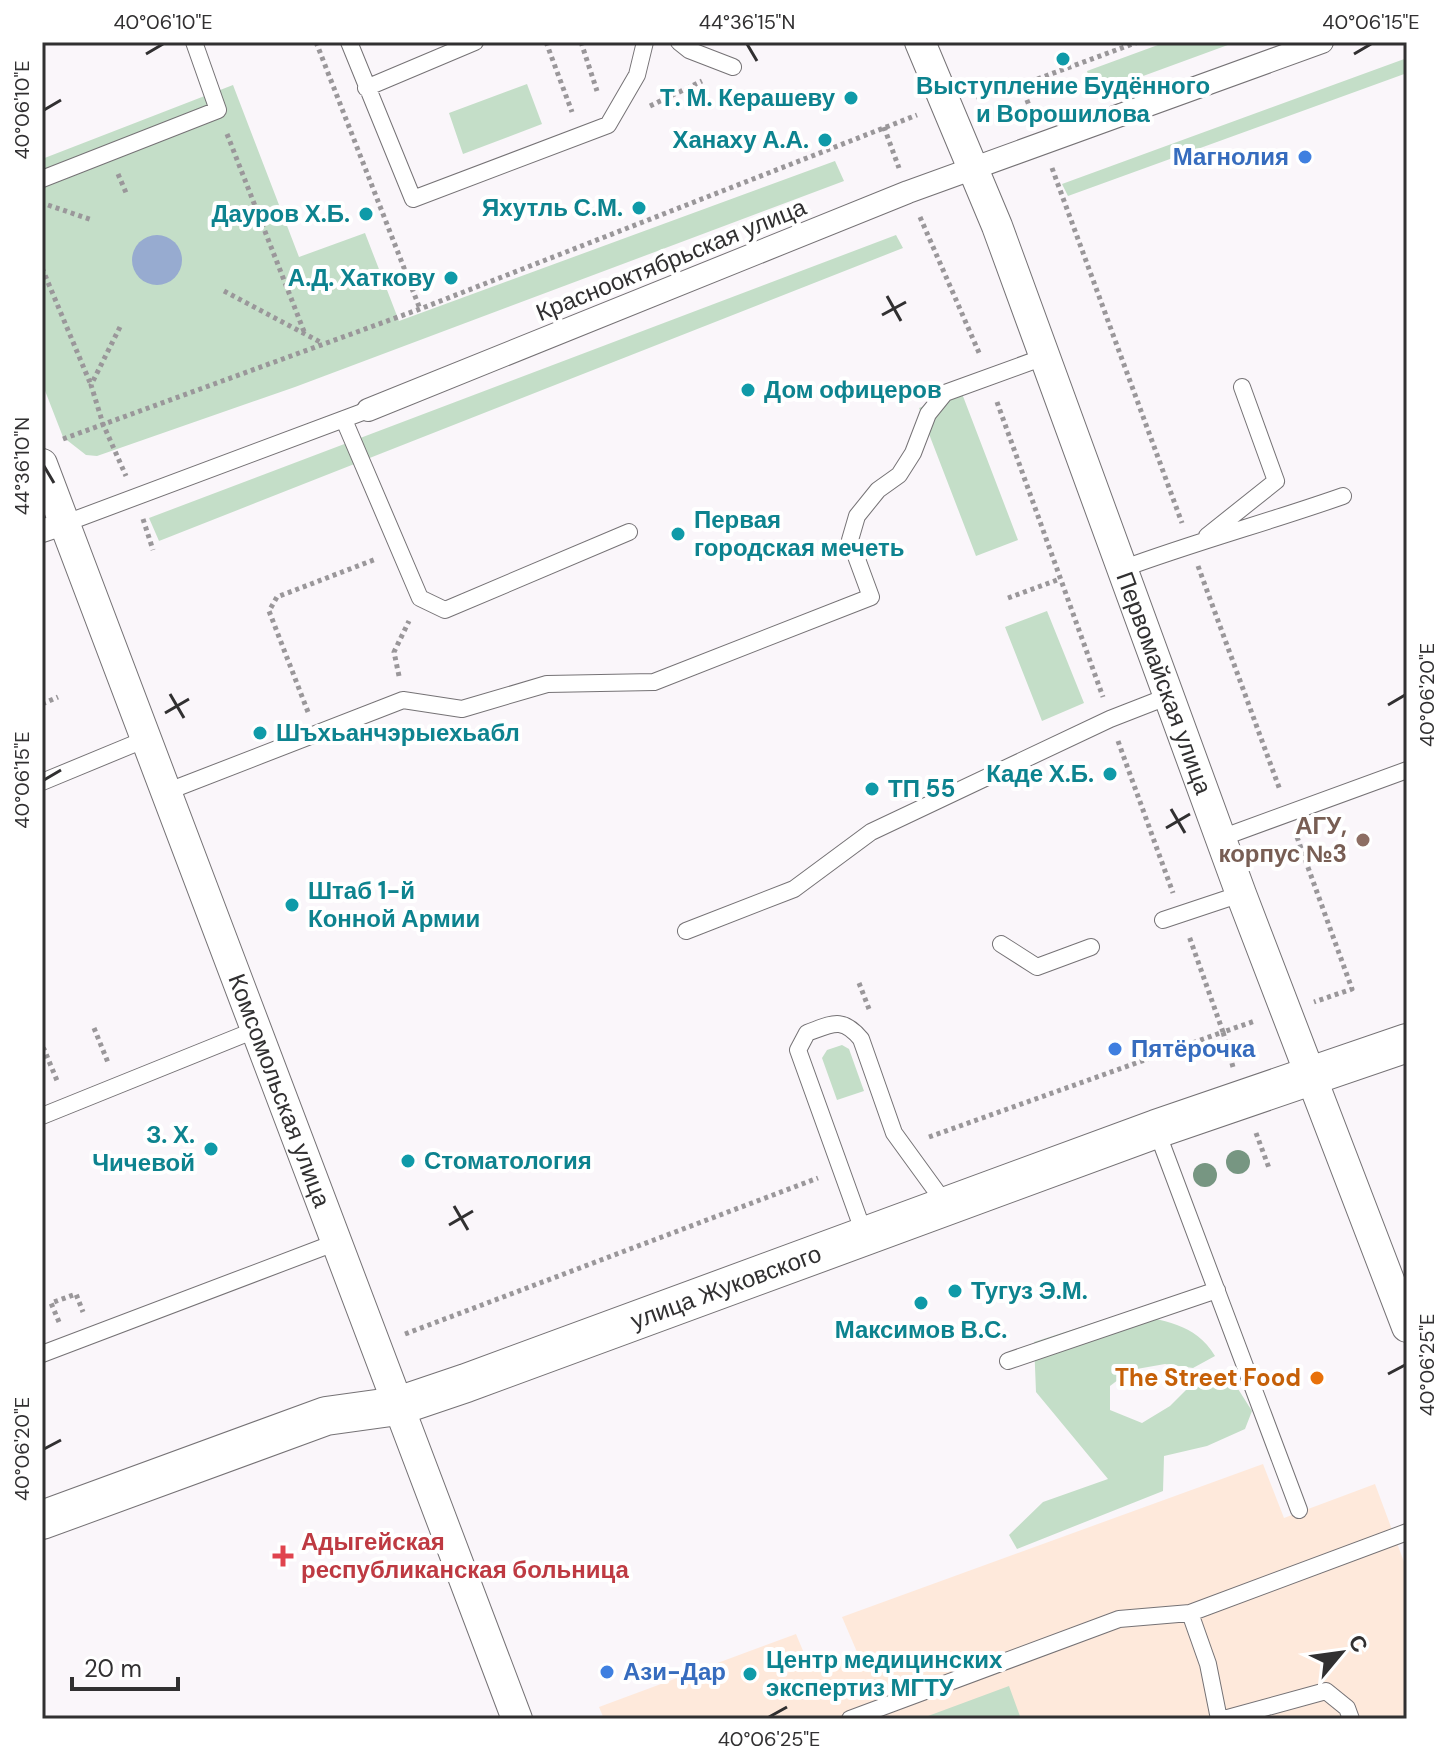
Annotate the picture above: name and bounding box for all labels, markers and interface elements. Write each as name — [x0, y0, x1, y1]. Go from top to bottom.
text: 40°06'10"E — [113, 9, 213, 35]
text: 44°36'15"N — [699, 9, 795, 35]
text: 40°06'15"E — [1322, 9, 1420, 35]
marker: Выступление Будённого и Ворошилова — [1054, 50, 1072, 68]
text: 40°06'10"E — [9, 60, 35, 160]
place label: Выступление Будённого и Ворошилова — [916, 70, 1210, 129]
place label: Т. М. Керашеву — [660, 82, 836, 113]
marker: Т. М. Керашеву — [842, 89, 860, 107]
place label: Ханаху А.А. — [672, 124, 809, 155]
marker: Ханаху А.А. — [816, 131, 834, 149]
place label: Магнолия — [1173, 141, 1289, 172]
marker: Магнолия — [1296, 148, 1314, 166]
street label: Краснооктябрьская улица — [531, 191, 811, 328]
place label: Яхутль С.М. — [482, 192, 623, 223]
place label: Дауров Х.Б. — [211, 198, 350, 229]
marker: Яхутль С.М. — [630, 199, 648, 217]
marker: Дауров Х.Б. — [357, 205, 375, 223]
place label: А.Д. Хаткову — [288, 262, 436, 293]
marker: А.Д. Хаткову — [442, 269, 460, 287]
place label: Дом офицеров — [764, 374, 942, 405]
marker: Дом офицеров — [739, 381, 757, 399]
text: 44°36'10"N — [9, 417, 35, 515]
place label: Первая городская мечеть — [694, 504, 905, 563]
marker: Первая городская мечеть — [669, 525, 687, 543]
street label: Первомайская улица — [1110, 567, 1219, 799]
text: 40°06'20"E — [1414, 643, 1440, 747]
place label: Шъхьанчэрыехьабл — [276, 717, 520, 748]
marker: Шъхьанчэрыехьабл — [251, 724, 269, 742]
text: 40°06'15"E — [9, 731, 35, 829]
place label: Каде Х.Б. — [986, 758, 1094, 789]
marker: Каде Х.Б. — [1101, 765, 1119, 783]
place label: ТП 55 — [888, 773, 955, 804]
marker: ТП 55 — [863, 780, 881, 798]
place label: АГУ, корпус №3 — [1219, 810, 1347, 869]
marker: АГУ, корпус №3 — [1354, 831, 1372, 849]
place label: Штаб 1-й Конной Армии — [308, 875, 480, 934]
marker: Штаб 1-й Конной Армии — [283, 896, 301, 914]
street label: Комсомольская улица — [221, 969, 338, 1212]
place label: Пятёрочка — [1131, 1033, 1256, 1064]
marker: Пятёрочка — [1106, 1040, 1124, 1058]
place label: З. Х. Чичевой — [92, 1119, 195, 1178]
marker: З. Х. Чичевой — [202, 1140, 220, 1158]
place label: Стоматология — [424, 1145, 592, 1176]
marker: Стоматология — [399, 1152, 417, 1170]
street label: улица Жуковского — [626, 1238, 825, 1336]
place label: Тугуз Э.М. — [971, 1275, 1088, 1306]
marker: Тугуз Э.М. — [946, 1282, 964, 1300]
marker: Максимов В.С. — [912, 1294, 930, 1312]
place label: Максимов В.С. — [835, 1314, 1007, 1345]
text: 40°06'25"E — [1414, 1314, 1440, 1416]
place label: The Street Food — [1115, 1362, 1301, 1393]
marker: The Street Food — [1308, 1369, 1326, 1387]
text: 40°06'20"E — [9, 1397, 35, 1501]
place label: Адыгейская республиканская больница — [301, 1526, 629, 1585]
marker: Адыгейская республиканская больница — [272, 1545, 294, 1567]
north arrow — [1301, 1613, 1381, 1693]
text: С — [1342, 1630, 1375, 1658]
scale bar — [72, 1641, 178, 1691]
place label: Центр медицинских экспертиз МГТУ — [766, 1644, 1003, 1703]
text: 20 m — [84, 1653, 142, 1684]
place label: Ази-Дар — [623, 1656, 726, 1687]
marker: Ази-Дар — [598, 1663, 616, 1681]
marker: Центр медицинских экспертиз МГТУ — [741, 1665, 759, 1683]
text: 40°06'25"E — [718, 1726, 820, 1752]

